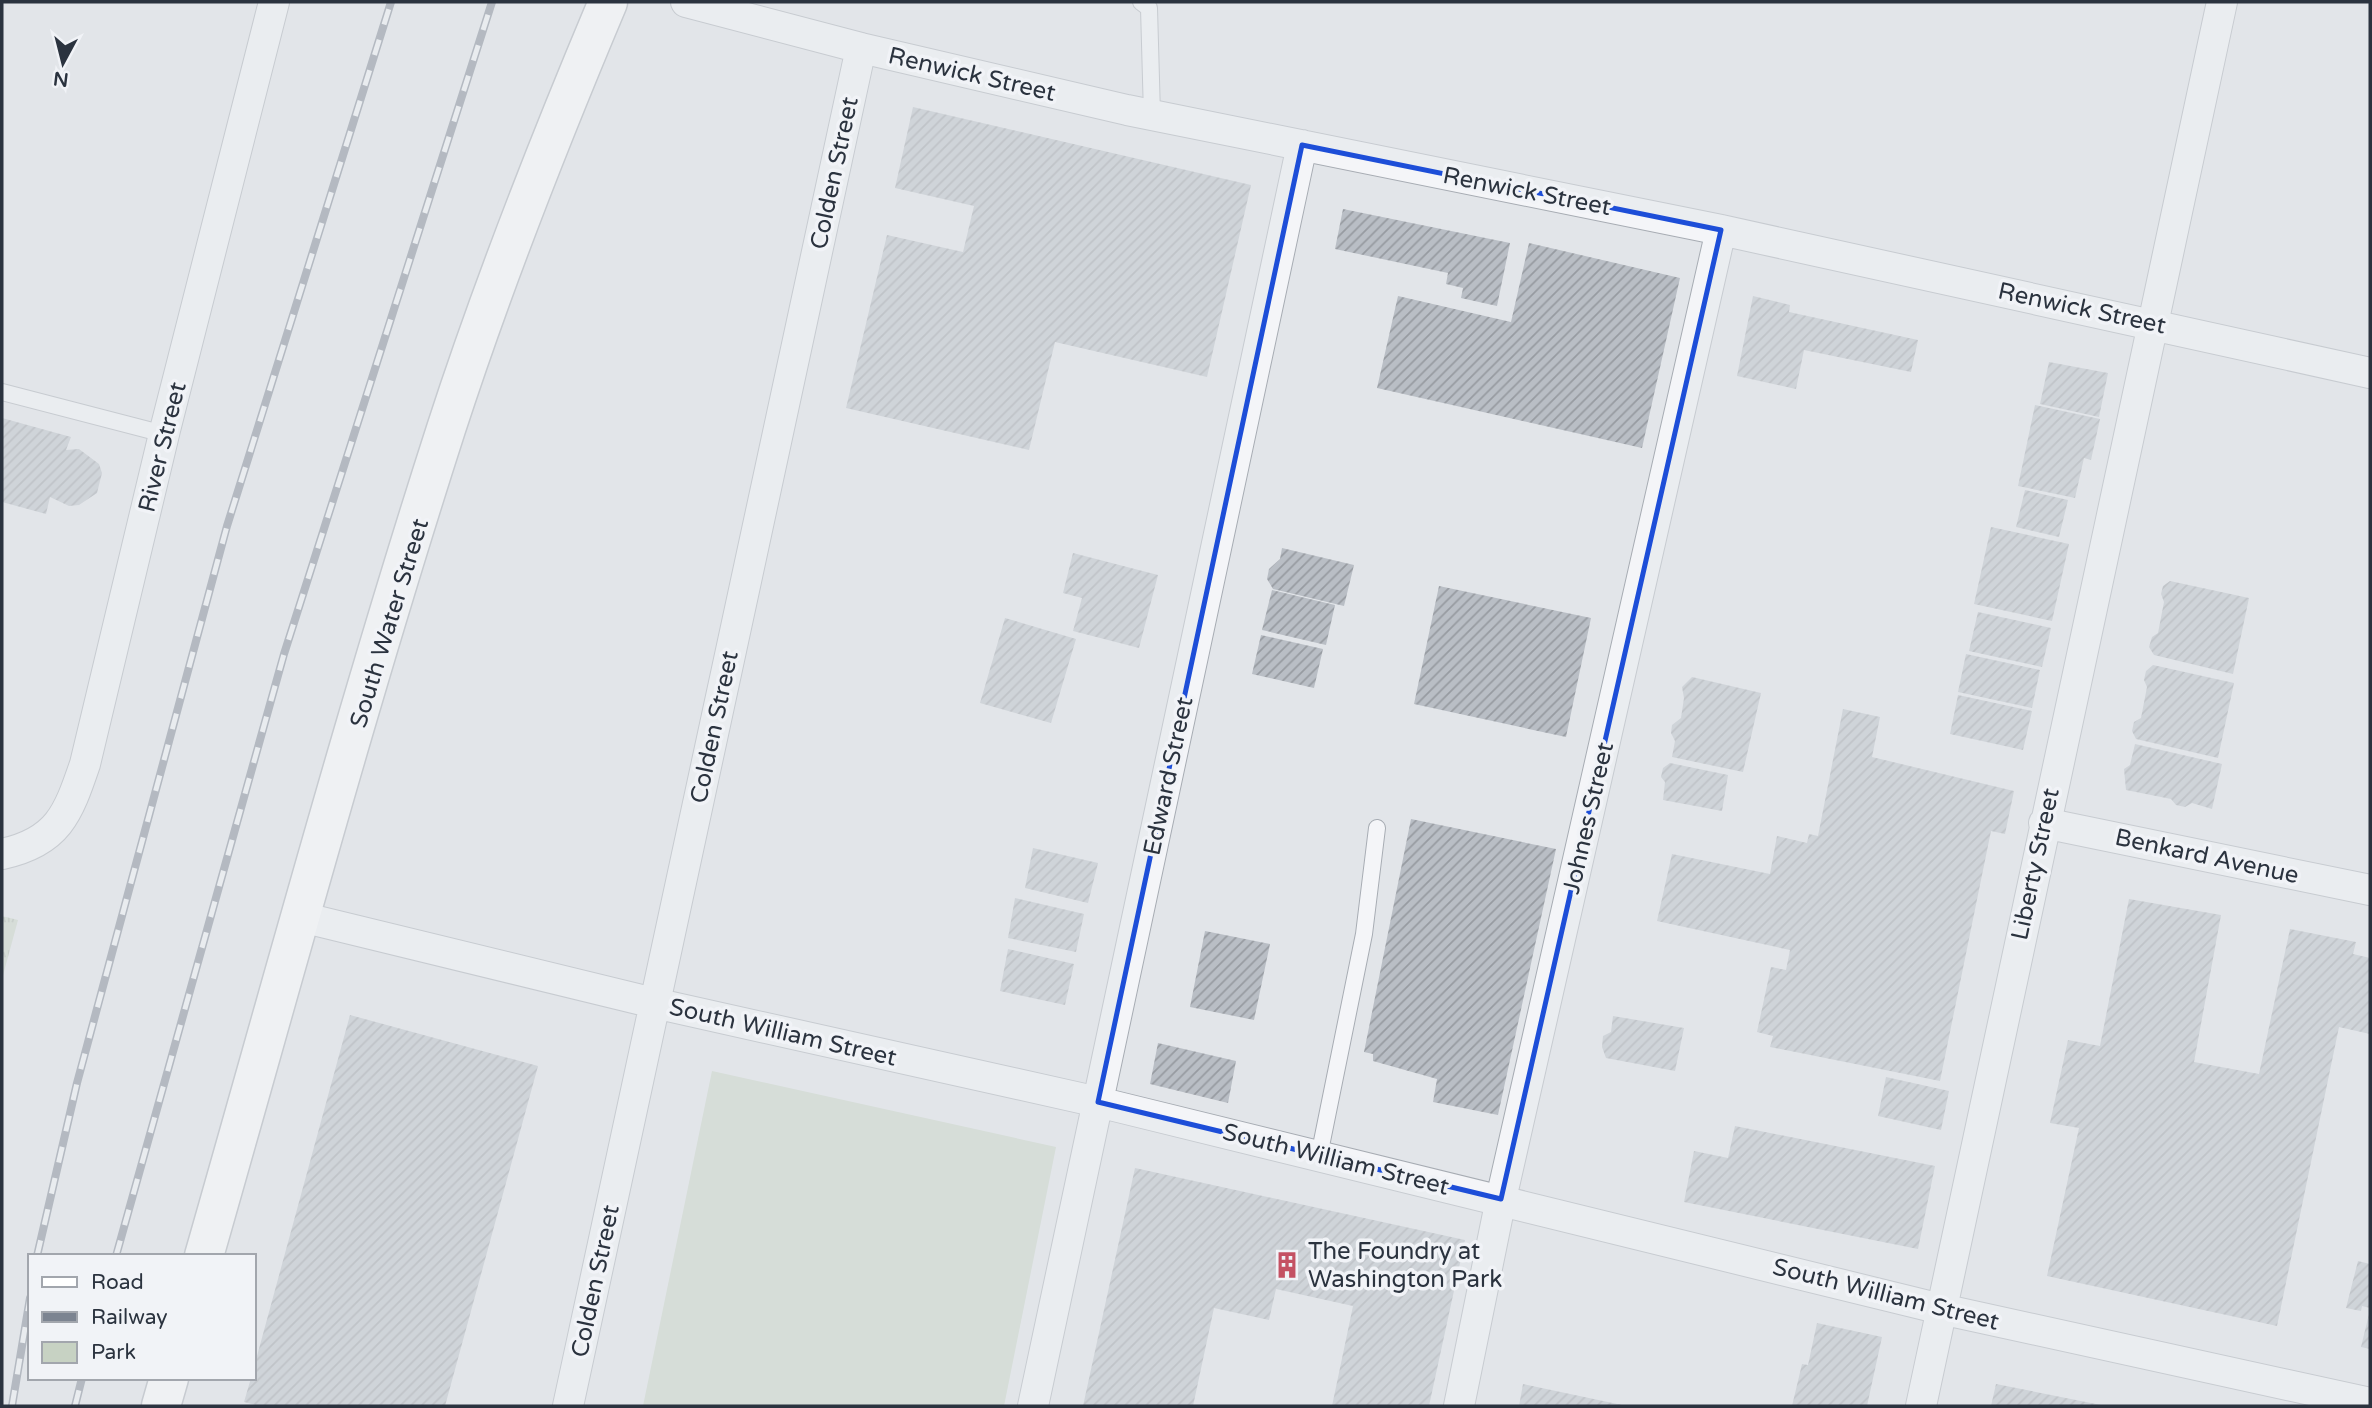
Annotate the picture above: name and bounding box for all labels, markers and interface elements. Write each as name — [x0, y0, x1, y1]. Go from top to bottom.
north arrow — [28, 28, 98, 98]
street label: Renwick Street — [885, 41, 1058, 108]
text: N — [52, 67, 70, 91]
street label: Colden Street — [804, 94, 865, 252]
street label: Renwick Street — [1440, 161, 1613, 222]
street label: Renwick Street — [1995, 277, 2168, 340]
street label: River Street — [132, 379, 193, 515]
street label: South Water Street — [344, 515, 435, 731]
street label: Colden Street — [684, 648, 745, 806]
street label: Edward Street — [1138, 694, 1199, 858]
street label: Johnes Street — [1557, 739, 1620, 897]
street label: Liberty Street — [2005, 786, 2066, 943]
street label: Benkard Avenue — [2112, 823, 2301, 890]
street label: South William Street — [666, 992, 899, 1073]
street label: South William Street — [1220, 1117, 1452, 1202]
street label: Colden Street — [565, 1202, 626, 1360]
place label: The Foundry at Washington Park — [1308, 1237, 1502, 1294]
building icon: The Foundry at Washington Park — [1272, 1250, 1302, 1280]
street label: South William Street — [1770, 1252, 2002, 1337]
legend — [28, 1254, 256, 1380]
text: Road — [91, 1270, 144, 1295]
text: Railway — [91, 1305, 168, 1330]
text: Park — [91, 1340, 136, 1365]

